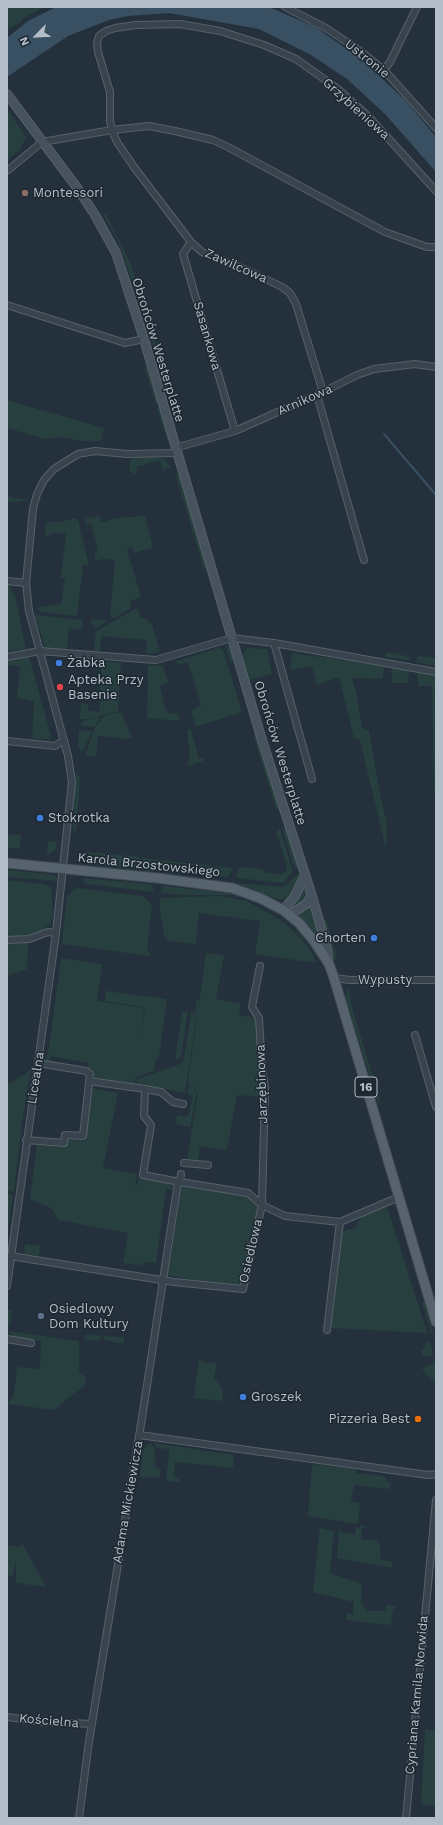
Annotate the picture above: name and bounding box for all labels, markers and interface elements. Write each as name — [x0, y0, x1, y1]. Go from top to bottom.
north arrow — [16, 16, 56, 56]
text: N — [17, 35, 32, 47]
street label: Ustronie — [341, 36, 393, 82]
street label: Grzybieniowa — [319, 75, 393, 143]
place label: Montessori — [33, 185, 103, 201]
marker: Montessori — [20, 188, 30, 198]
street label: Zawilcowa — [202, 245, 270, 287]
street label: Obrońców Westerplatte — [129, 276, 187, 424]
street label: Sasankowa — [190, 300, 224, 372]
street label: Arnikowa — [275, 381, 335, 419]
place label: Żabka — [67, 655, 105, 671]
marker: Żabka — [54, 658, 64, 668]
place label: Apteka Przy Basenie — [68, 672, 143, 703]
street label: Obrońców Westerplatte — [251, 679, 309, 827]
marker: Apteka Przy Basenie — [55, 682, 65, 692]
place label: Stokrotka — [48, 810, 110, 826]
marker: Stokrotka — [35, 813, 45, 823]
street label: Karola Brzostowskiego — [77, 850, 221, 880]
place label: Chorten — [315, 930, 366, 946]
marker: Chorten — [369, 933, 379, 943]
street label: Wypusty — [358, 972, 412, 988]
street label: Jarzębinowa — [253, 1044, 271, 1124]
street label: Licealna — [24, 1051, 48, 1105]
road number: 16 — [355, 1077, 377, 1097]
street label: Osiedlowa — [236, 1217, 266, 1285]
place label: Osiedlowy Dom Kultury — [49, 1301, 128, 1332]
marker: Osiedlowy Dom Kultury — [36, 1311, 46, 1321]
place label: Groszek — [251, 1389, 302, 1405]
marker: Groszek — [238, 1392, 248, 1402]
place label: Pizzeria Best — [328, 1411, 410, 1427]
marker: Pizzeria Best — [413, 1414, 423, 1424]
street label: Adama Mickiewicza — [110, 1440, 146, 1564]
street label: Cypriana Kamila Norwida — [402, 1615, 432, 1775]
street label: Kościelna — [18, 1711, 80, 1731]

